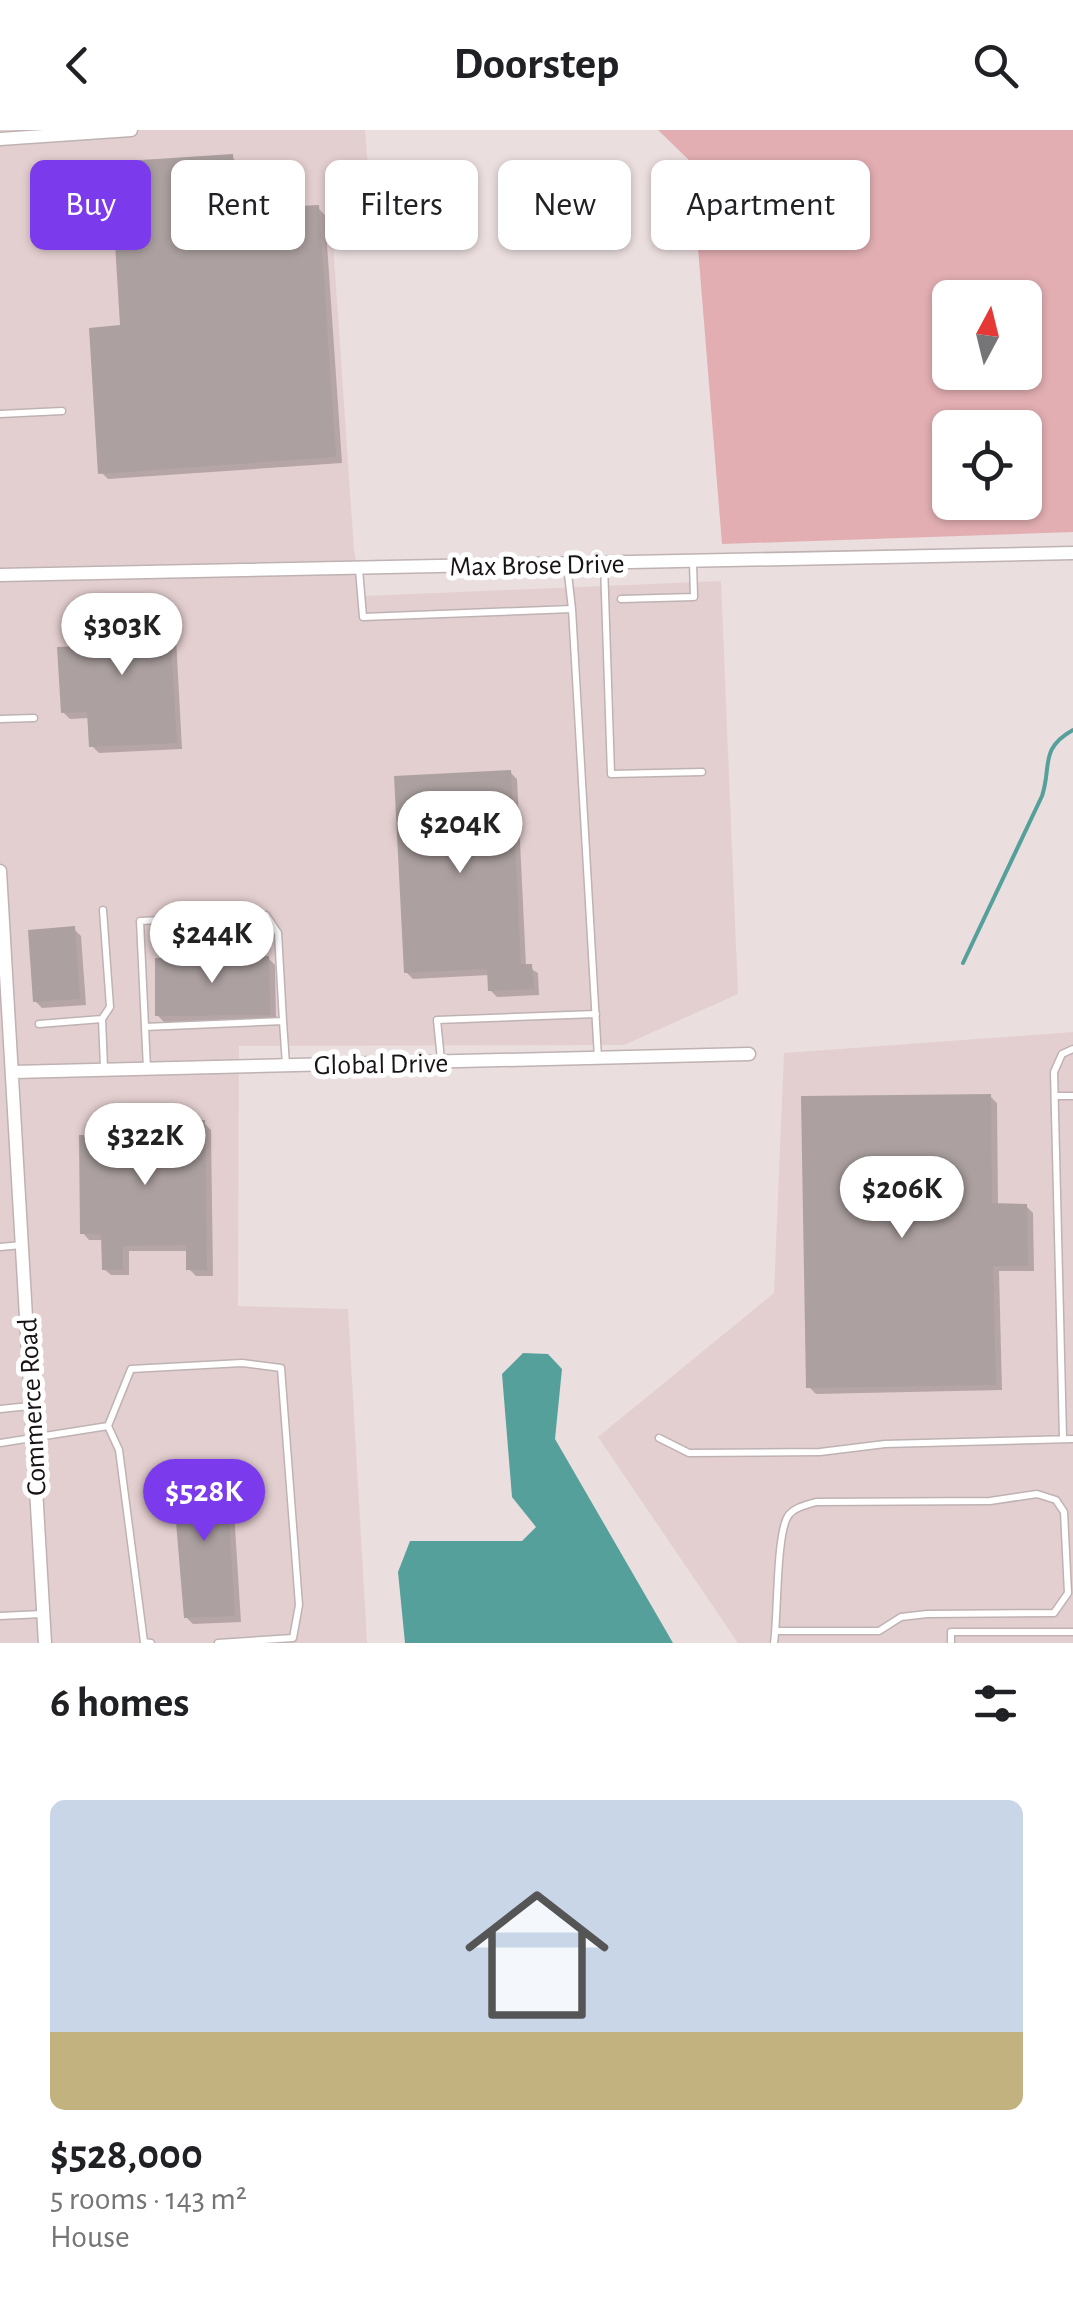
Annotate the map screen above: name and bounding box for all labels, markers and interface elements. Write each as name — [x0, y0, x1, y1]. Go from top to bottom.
icon: back — [50, 38, 105, 93]
icon: search — [968, 38, 1023, 93]
text: Doorstep — [454, 42, 619, 87]
chip: Buy — [30, 160, 151, 250]
chip: Rent — [171, 160, 305, 250]
chip: Filters — [325, 160, 478, 250]
chip: New — [498, 160, 631, 250]
chip: Apartment — [651, 160, 870, 250]
north arrow — [932, 280, 1042, 390]
map controls — [932, 280, 1042, 520]
button: locate — [932, 410, 1042, 520]
street label: Max Brose Drive — [449, 550, 625, 582]
pin: $303K — [52, 593, 192, 678]
text: $303K — [83, 609, 161, 641]
pin: $204K — [390, 791, 530, 876]
text: $204K — [420, 807, 500, 839]
pin: $244K — [142, 901, 282, 986]
text: $244K — [172, 917, 252, 949]
street label: Global Drive — [314, 1050, 448, 1080]
pin: $322K — [75, 1103, 215, 1188]
text: $322K — [106, 1119, 184, 1151]
pin: $206K — [832, 1156, 972, 1241]
text: $206K — [862, 1172, 942, 1204]
street label: Commerce Road — [14, 1317, 52, 1496]
pin: $528K — [134, 1459, 274, 1544]
text: $528K — [165, 1475, 243, 1507]
icon: filters — [968, 1676, 1023, 1731]
text: 6 homes — [50, 1682, 189, 1724]
icon: home — [447, 1865, 627, 2045]
text: $528,000 — [50, 2134, 203, 2176]
text: 5 rooms · 143 m² — [50, 2183, 247, 2215]
text: House — [50, 2221, 130, 2253]

